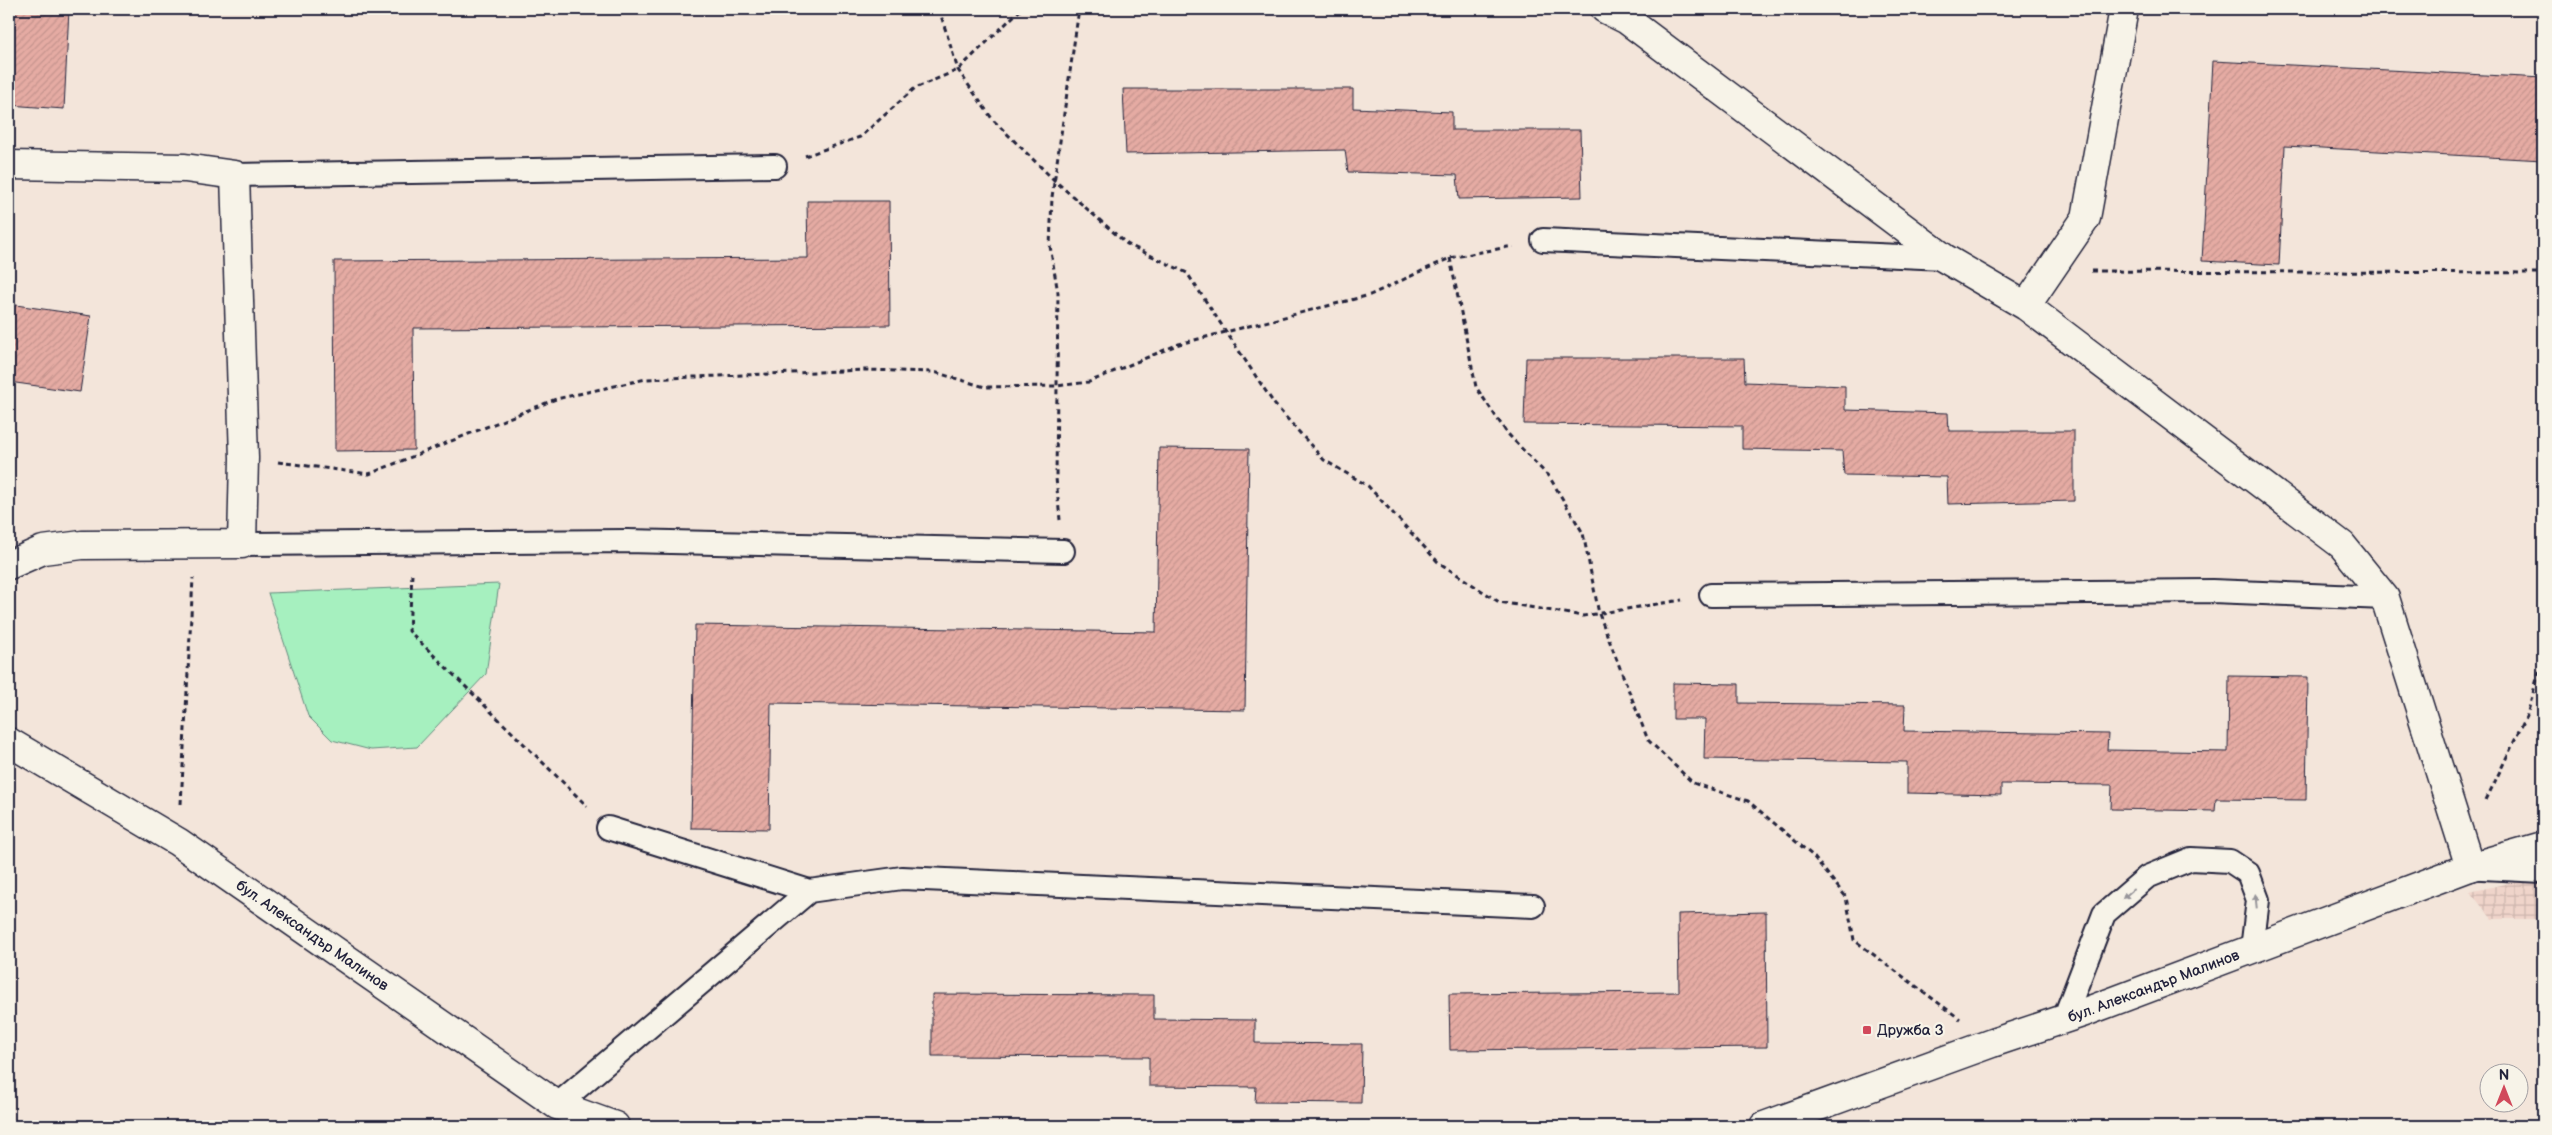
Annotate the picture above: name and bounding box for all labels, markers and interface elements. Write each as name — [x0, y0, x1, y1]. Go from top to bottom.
street label: бул. Александър Малинов — [232, 876, 392, 995]
one-way arrow — [2122, 888, 2135, 899]
one-way arrow — [2252, 893, 2260, 909]
street label: бул. Александър Малинов — [2065, 946, 2242, 1027]
place label: Дружба 3 — [1877, 1021, 1944, 1040]
marker: Дружба 3 — [1861, 1024, 1873, 1036]
north arrow — [2480, 1062, 2530, 1112]
text: N — [2499, 1067, 2509, 1084]

